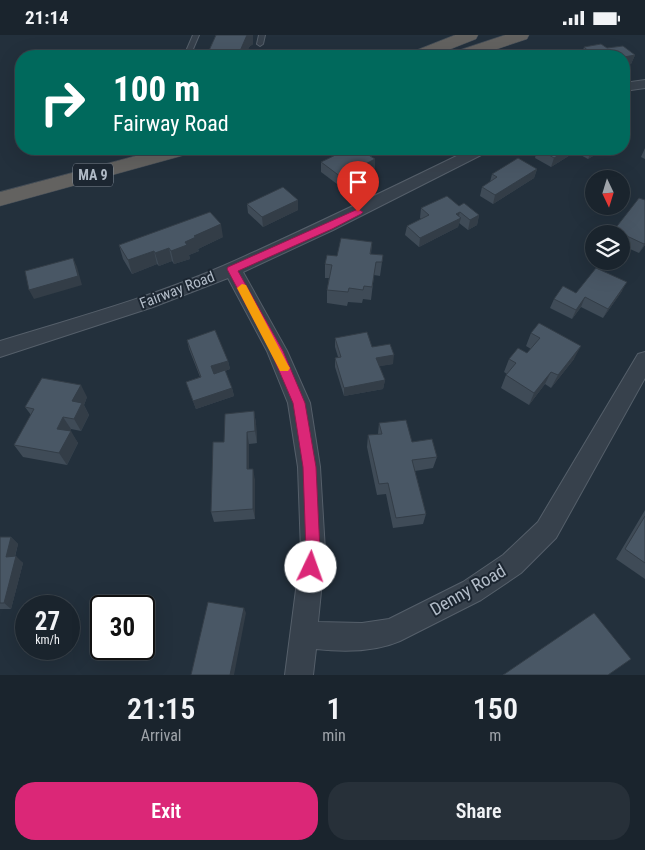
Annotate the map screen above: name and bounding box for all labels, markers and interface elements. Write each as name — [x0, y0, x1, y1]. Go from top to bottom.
text: 21:14 — [25, 6, 69, 29]
text: 100 m — [113, 69, 200, 110]
icon: right — [30, 70, 95, 135]
text: Fairway Road — [113, 111, 229, 136]
pin — [337, 161, 379, 212]
road number: MA 9 — [73, 163, 113, 187]
icon: arrive — [344, 168, 372, 196]
north arrow — [585, 170, 630, 215]
map controls — [585, 170, 630, 270]
button: layers — [585, 225, 630, 270]
street label: Fairway Road — [137, 267, 217, 313]
position arrow — [284, 540, 336, 592]
street label: Denny Road — [426, 559, 509, 620]
speed limit sign: 30 — [90, 595, 155, 660]
text: 27 — [35, 607, 60, 636]
text: km/h — [35, 633, 60, 647]
text: 21:15 — [127, 691, 195, 726]
text: 1 — [326, 691, 342, 726]
text: 150 — [473, 691, 518, 726]
text: Arrival — [141, 726, 181, 745]
text: min — [322, 726, 346, 745]
text: m — [489, 726, 501, 745]
button: Exit — [15, 782, 318, 840]
button: Share — [328, 782, 630, 840]

